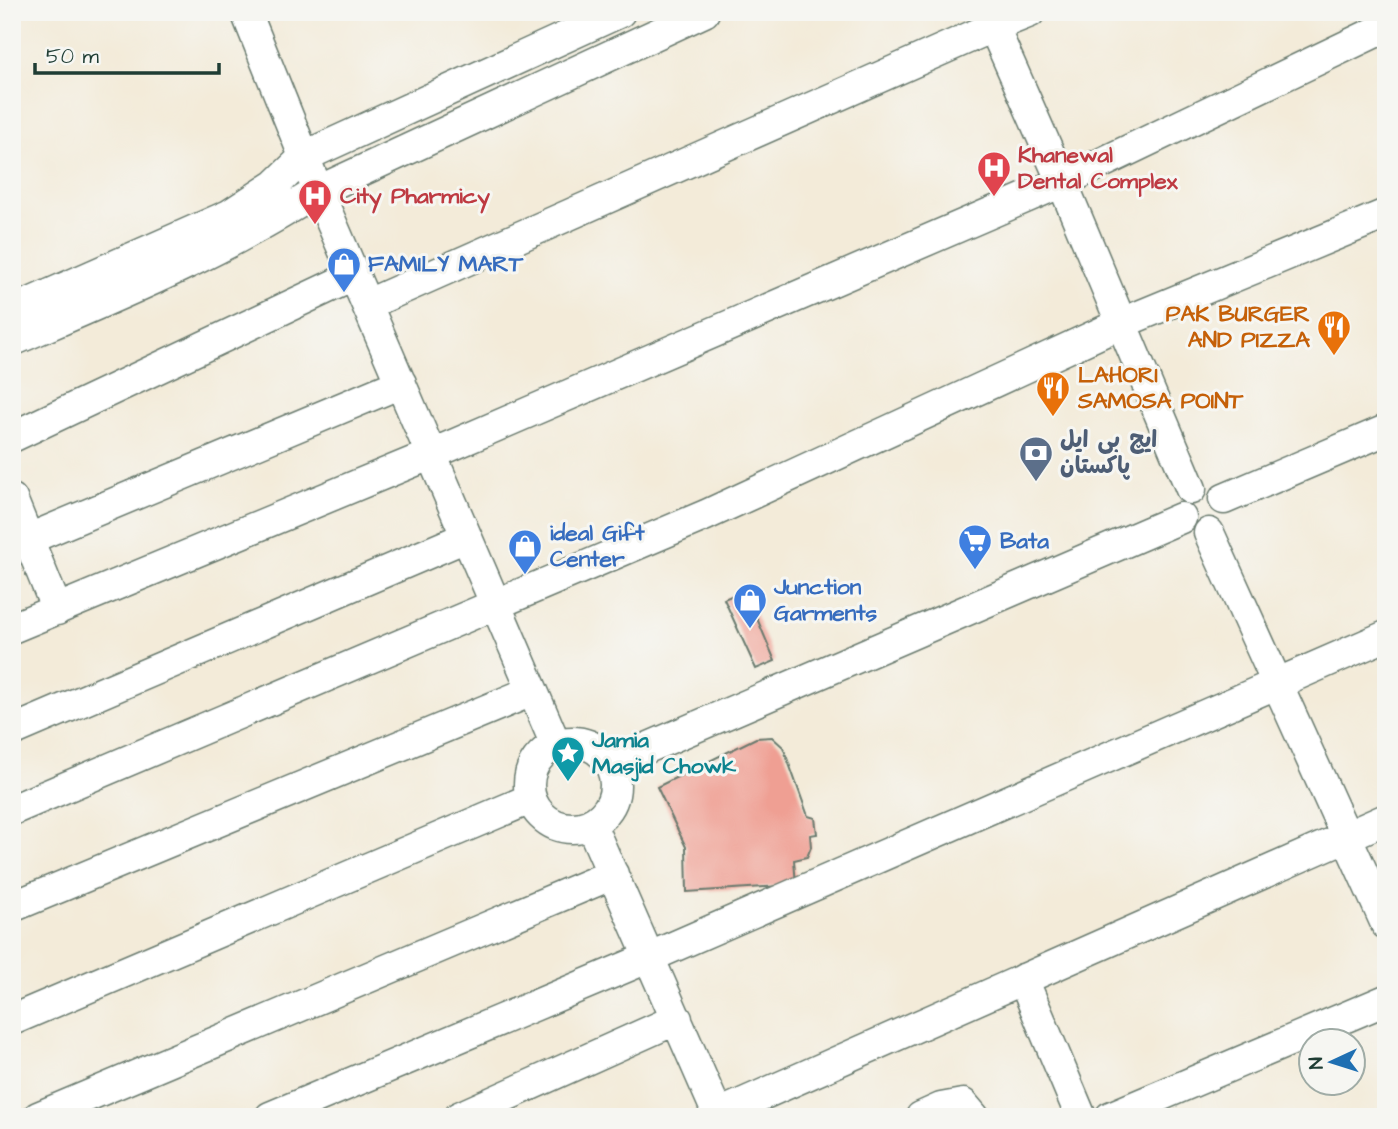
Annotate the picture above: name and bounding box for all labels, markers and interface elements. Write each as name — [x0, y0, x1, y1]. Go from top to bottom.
scale bar — [35, 32, 219, 76]
text: 50 m — [46, 42, 100, 71]
place label: Khanewal Dental Complex — [1018, 139, 1179, 197]
hospital icon: Khanewal Dental Complex — [975, 149, 1013, 198]
hospital icon: City Pharmicy — [296, 177, 334, 226]
place label: City Pharmicy — [340, 180, 490, 214]
shop icon: FAMILY MART — [325, 245, 363, 294]
place label: FAMILY MART — [368, 248, 524, 280]
place label: PAK BURGER AND PIZZA — [1166, 298, 1310, 356]
restaurant icon: PAK BURGER AND PIZZA — [1315, 308, 1353, 357]
place label: LAHORI SAMOSA POINT — [1077, 359, 1244, 417]
restaurant icon: LAHORI SAMOSA POINT — [1034, 369, 1072, 418]
place label: ایچ بی ایل پاکستان — [1060, 424, 1157, 482]
bank icon: ایچ بی ایل پاکستان — [1017, 434, 1055, 483]
place label: ideal Gift Center — [550, 517, 645, 575]
supermarket icon: Bata — [956, 522, 994, 571]
place label: Bata — [1000, 525, 1049, 557]
shop icon: ideal Gift Center — [506, 527, 544, 576]
place label: Junction Garments — [773, 571, 877, 629]
shop icon: Junction Garments — [731, 581, 769, 630]
place label: Jamia Masjid Chowk — [591, 724, 737, 782]
place icon: Jamia Masjid Chowk — [549, 734, 587, 783]
north arrow — [1296, 1028, 1366, 1098]
text: N — [1303, 1056, 1330, 1070]

